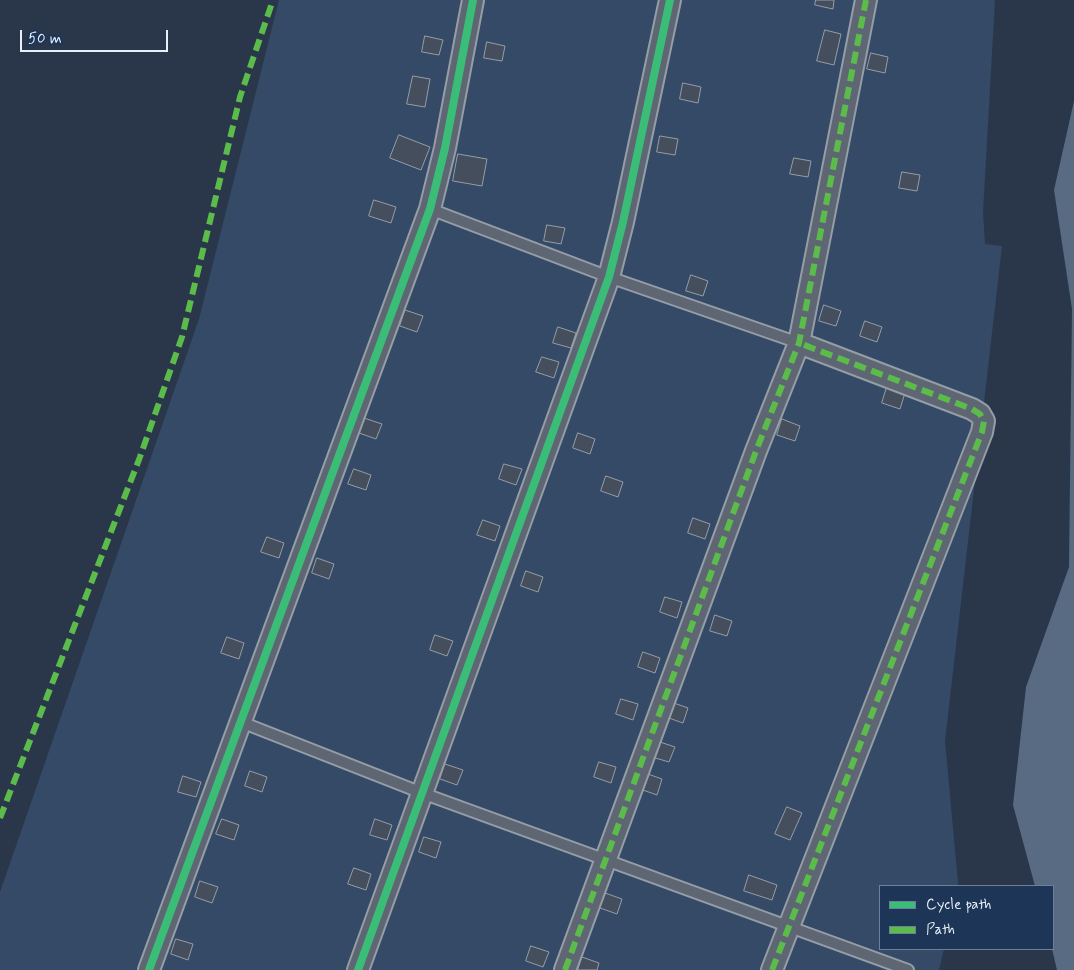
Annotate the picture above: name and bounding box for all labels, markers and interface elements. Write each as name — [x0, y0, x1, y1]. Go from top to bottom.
scale bar — [22, 20, 170, 52]
text: 50 m — [28, 29, 62, 49]
legend — [879, 885, 1054, 950]
text: Cycle path — [926, 895, 991, 915]
text: Path — [926, 920, 955, 940]

